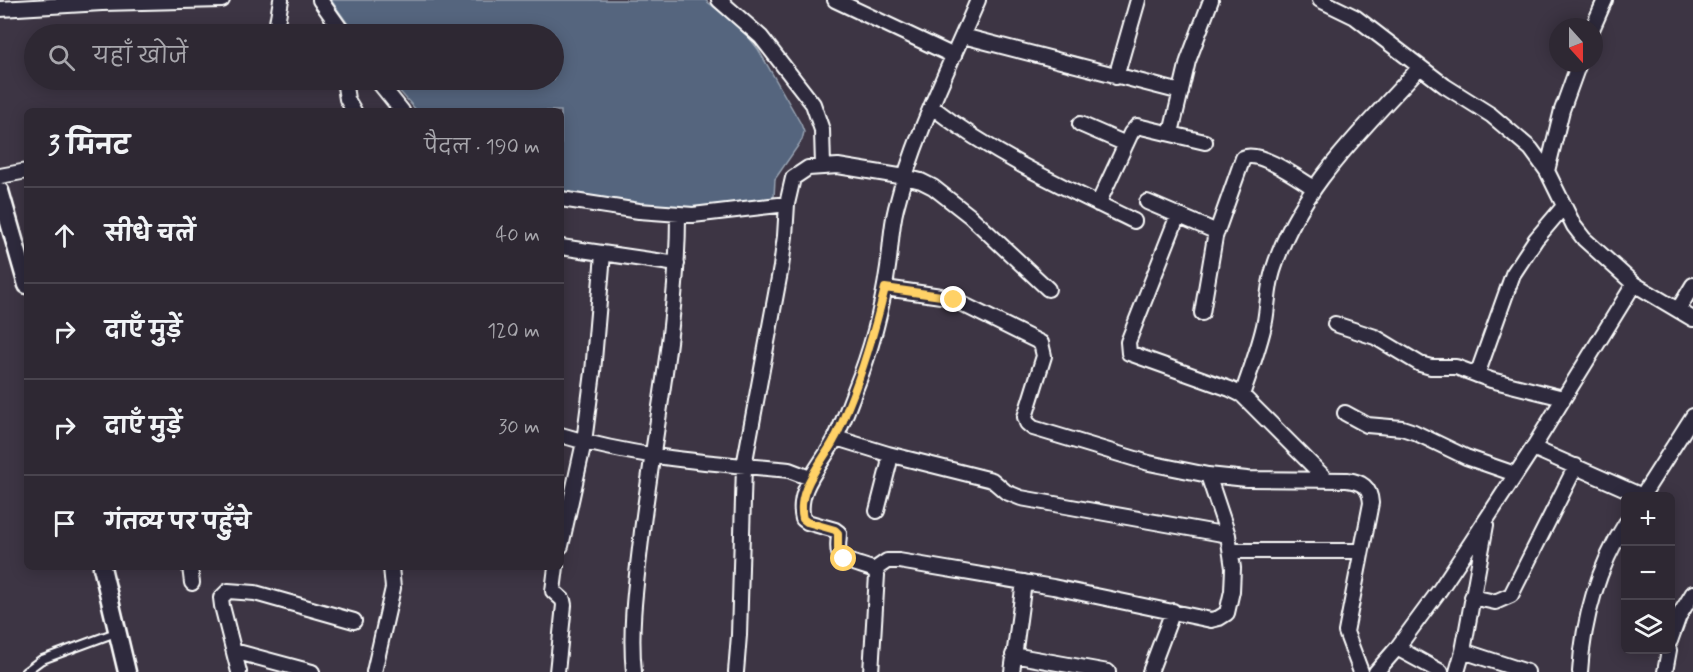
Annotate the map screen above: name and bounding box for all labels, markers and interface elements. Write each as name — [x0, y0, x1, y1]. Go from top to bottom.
north arrow — [1549, 18, 1603, 72]
search box — [24, 24, 564, 90]
icon: search — [45, 41, 78, 74]
text: यहाँ खोजें — [93, 43, 188, 71]
text: 3 मिनट — [48, 130, 130, 164]
text: पैदल · 190 m — [424, 134, 540, 161]
icon: ahead — [48, 219, 81, 252]
text: सीधे चलें — [105, 221, 195, 249]
text: 40 m — [496, 222, 540, 249]
route end — [940, 286, 966, 312]
icon: right — [48, 315, 81, 348]
text: दाएँ मुड़ें — [105, 317, 182, 345]
text: 120 m — [487, 318, 540, 345]
icon: right — [48, 411, 81, 444]
text: दाएँ मुड़ें — [105, 413, 182, 441]
text: 30 m — [498, 414, 540, 441]
map controls — [1621, 492, 1675, 654]
button: + — [1621, 492, 1675, 546]
icon: arrive — [48, 507, 81, 540]
text: गंतव्य पर पहुँचे — [105, 509, 251, 537]
route start — [830, 545, 856, 571]
button: − — [1621, 546, 1675, 600]
button: layers — [1621, 600, 1675, 654]

